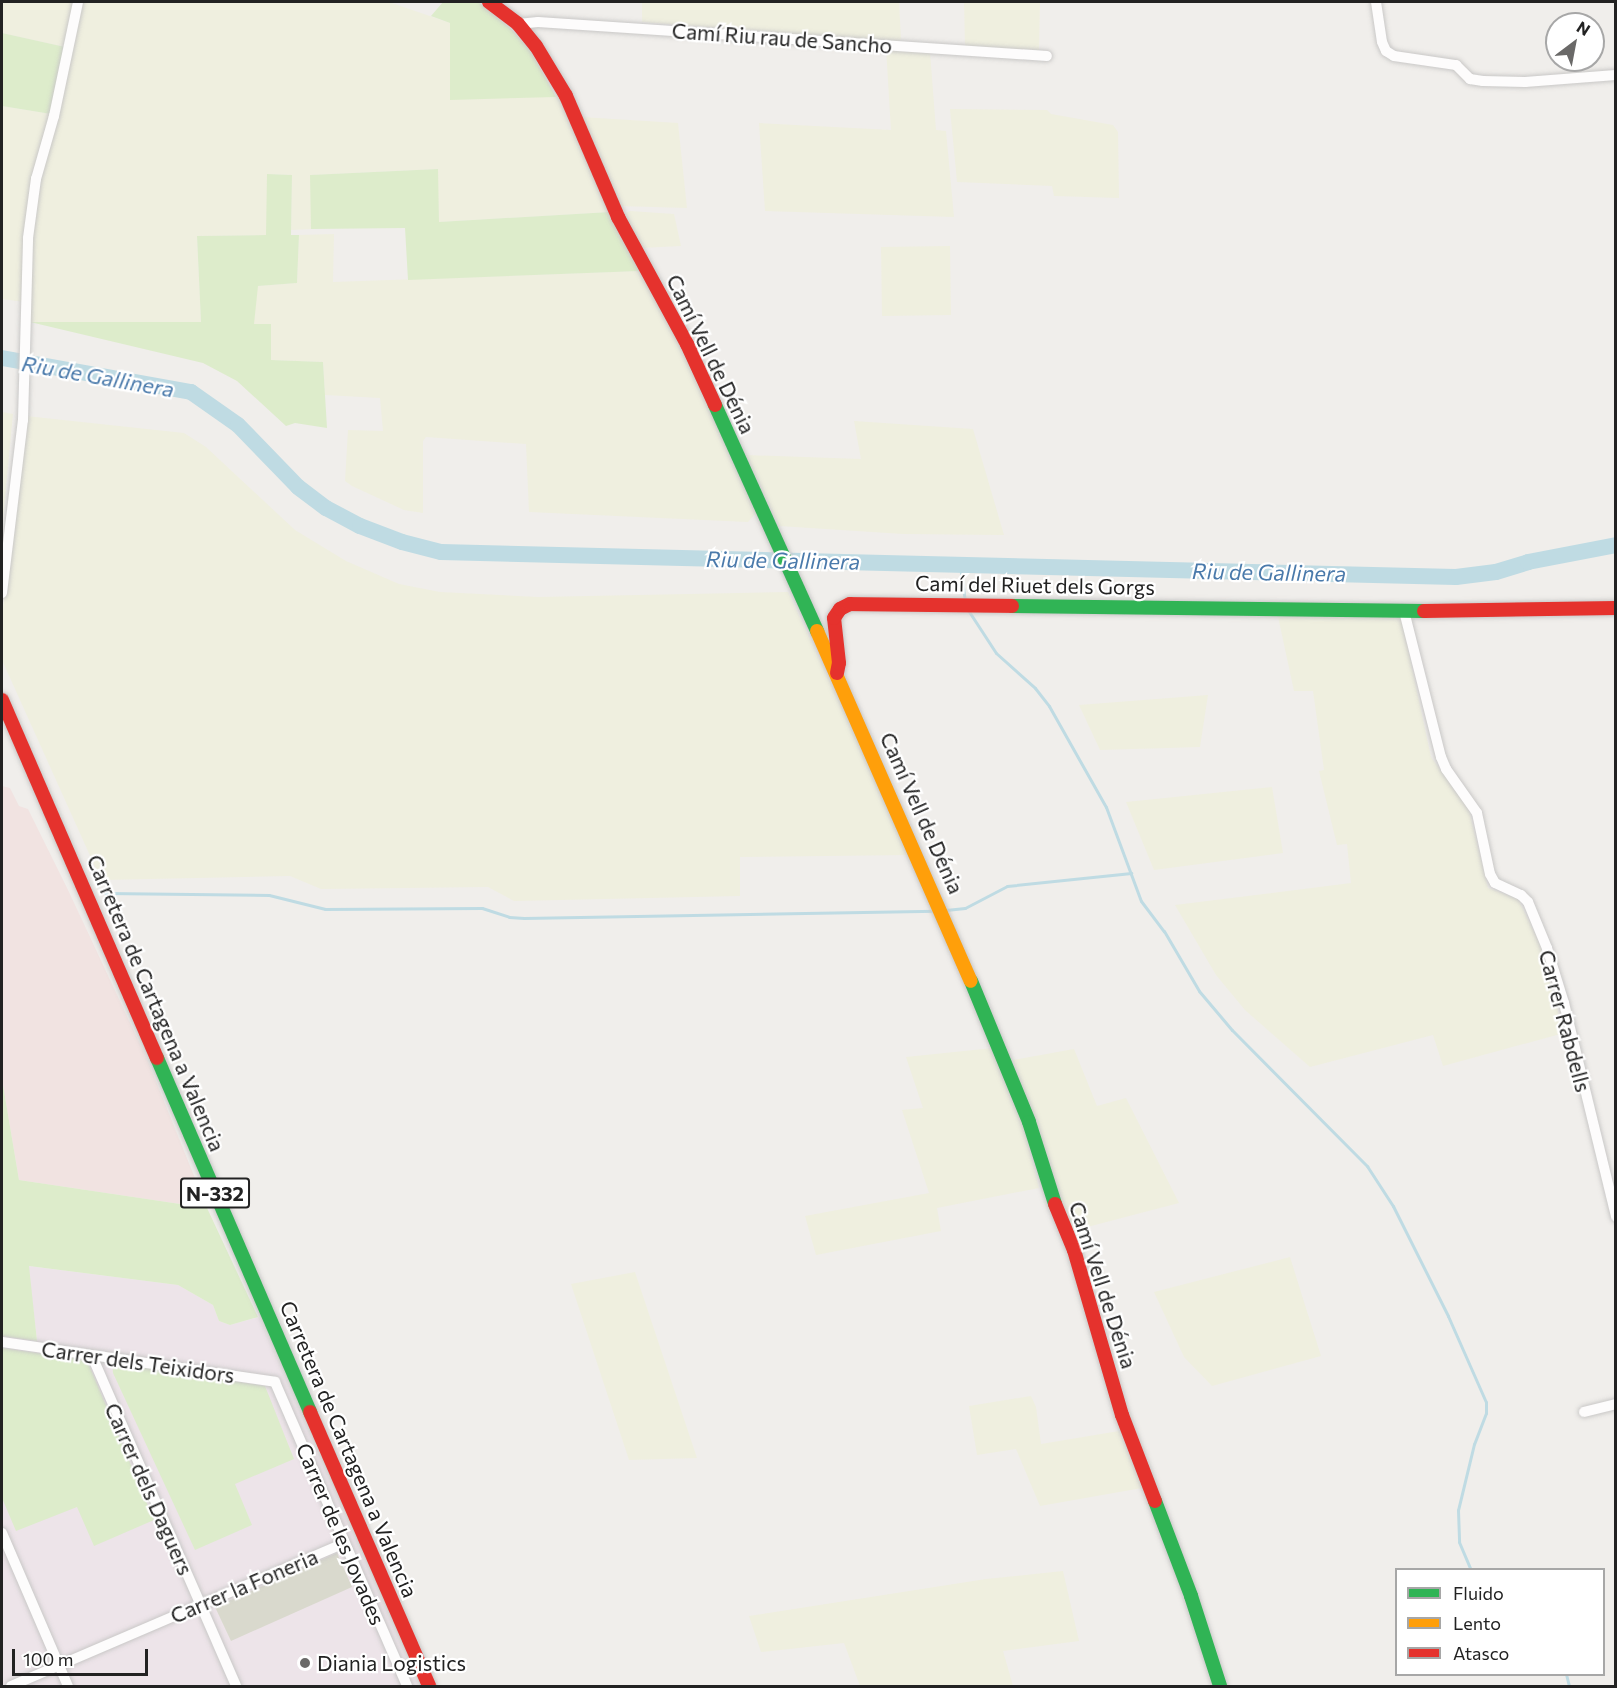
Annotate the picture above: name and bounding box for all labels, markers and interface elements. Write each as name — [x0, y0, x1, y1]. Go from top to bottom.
north arrow — [1545, 12, 1605, 72]
text: N — [1574, 17, 1594, 39]
street label: Camí Riu rau de Sancho — [671, 18, 893, 58]
street label: Camí Vell de Dénia — [662, 270, 760, 438]
water label: Riu de Gallinera — [20, 350, 176, 402]
water label: Riu de Gallinera — [706, 545, 860, 575]
water label: Riu de Gallinera — [1192, 557, 1346, 587]
street label: Camí del Riuet dels Gorgs — [915, 570, 1155, 600]
street label: Camí Vell de Dénia — [875, 728, 969, 898]
street label: Carretera de Cartagena a Valencia — [82, 851, 230, 1155]
street label: Carrer Rabdells — [1534, 947, 1596, 1095]
road number: N-332 — [179, 1176, 251, 1210]
street label: Camí Vell de Dénia — [1064, 1198, 1142, 1372]
street label: Carretera de Cartagena a Valencia — [275, 1297, 423, 1601]
street label: Carrer dels Teixidors — [40, 1336, 236, 1388]
street label: Carrer dels Daguers — [100, 1399, 198, 1579]
street label: Carrer de les Jovades — [291, 1439, 391, 1629]
street label: Carrer la Foneria — [167, 1544, 321, 1628]
legend — [1395, 1568, 1605, 1676]
text: Fluido — [1453, 1582, 1504, 1604]
text: Lento — [1453, 1612, 1501, 1634]
scale bar — [15, 1637, 152, 1675]
text: Atasco — [1453, 1642, 1509, 1664]
text: 100 m — [23, 1648, 73, 1670]
place label: Diania Logistics — [317, 1650, 466, 1676]
marker: Diania Logistics — [298, 1656, 312, 1670]

